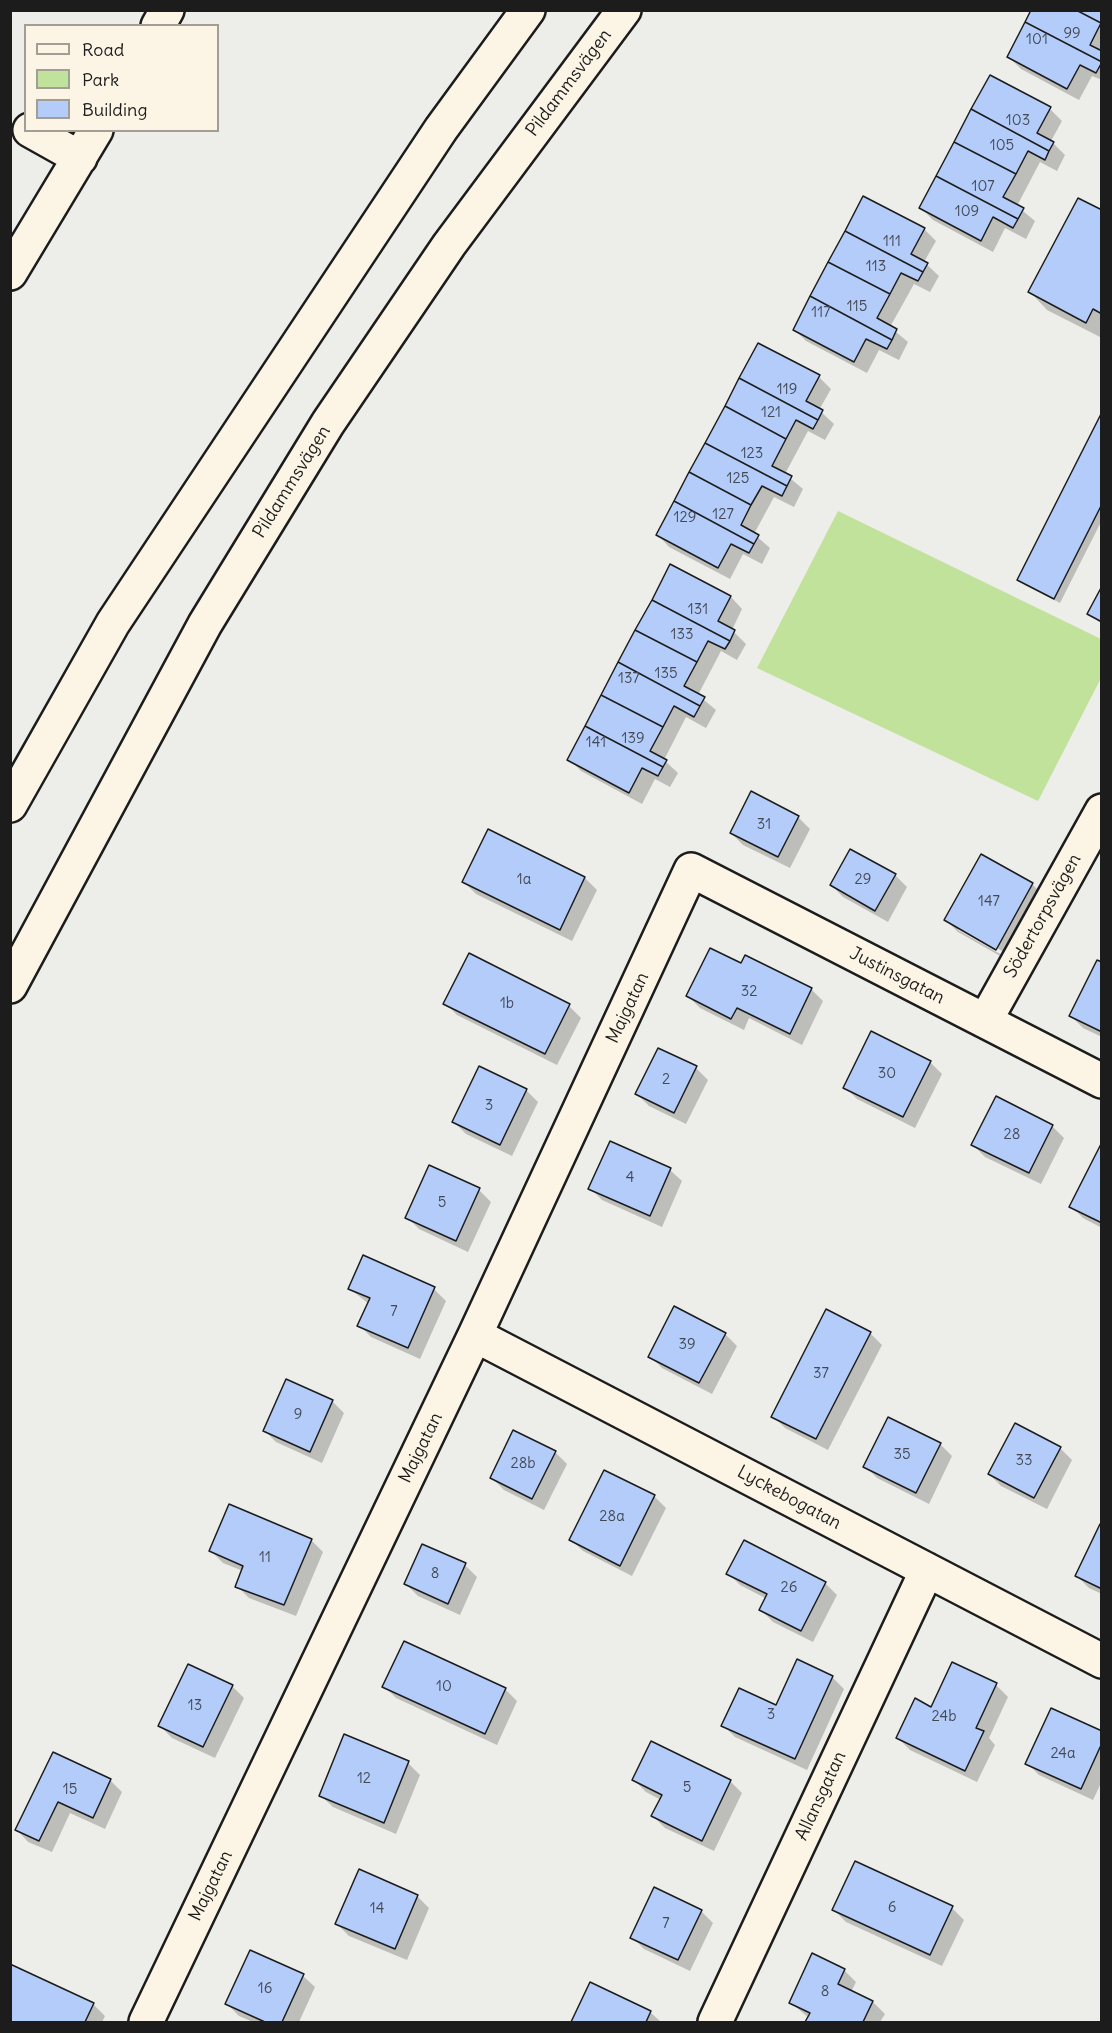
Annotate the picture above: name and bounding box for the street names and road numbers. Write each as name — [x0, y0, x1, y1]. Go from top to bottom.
street label: Pildammsvägen — [522, 25, 616, 141]
street label: Pildammsvägen — [249, 422, 335, 542]
street label: Södertorpsvägen — [1000, 850, 1086, 982]
street label: Justinsgatan — [846, 943, 948, 1009]
street label: Majgatan — [602, 969, 654, 1047]
street label: Majgatan — [395, 1409, 447, 1487]
street label: Lyckebogatan — [733, 1462, 845, 1534]
street label: Allansgatan — [791, 1748, 851, 1844]
street label: Majgatan — [185, 1847, 237, 1925]

